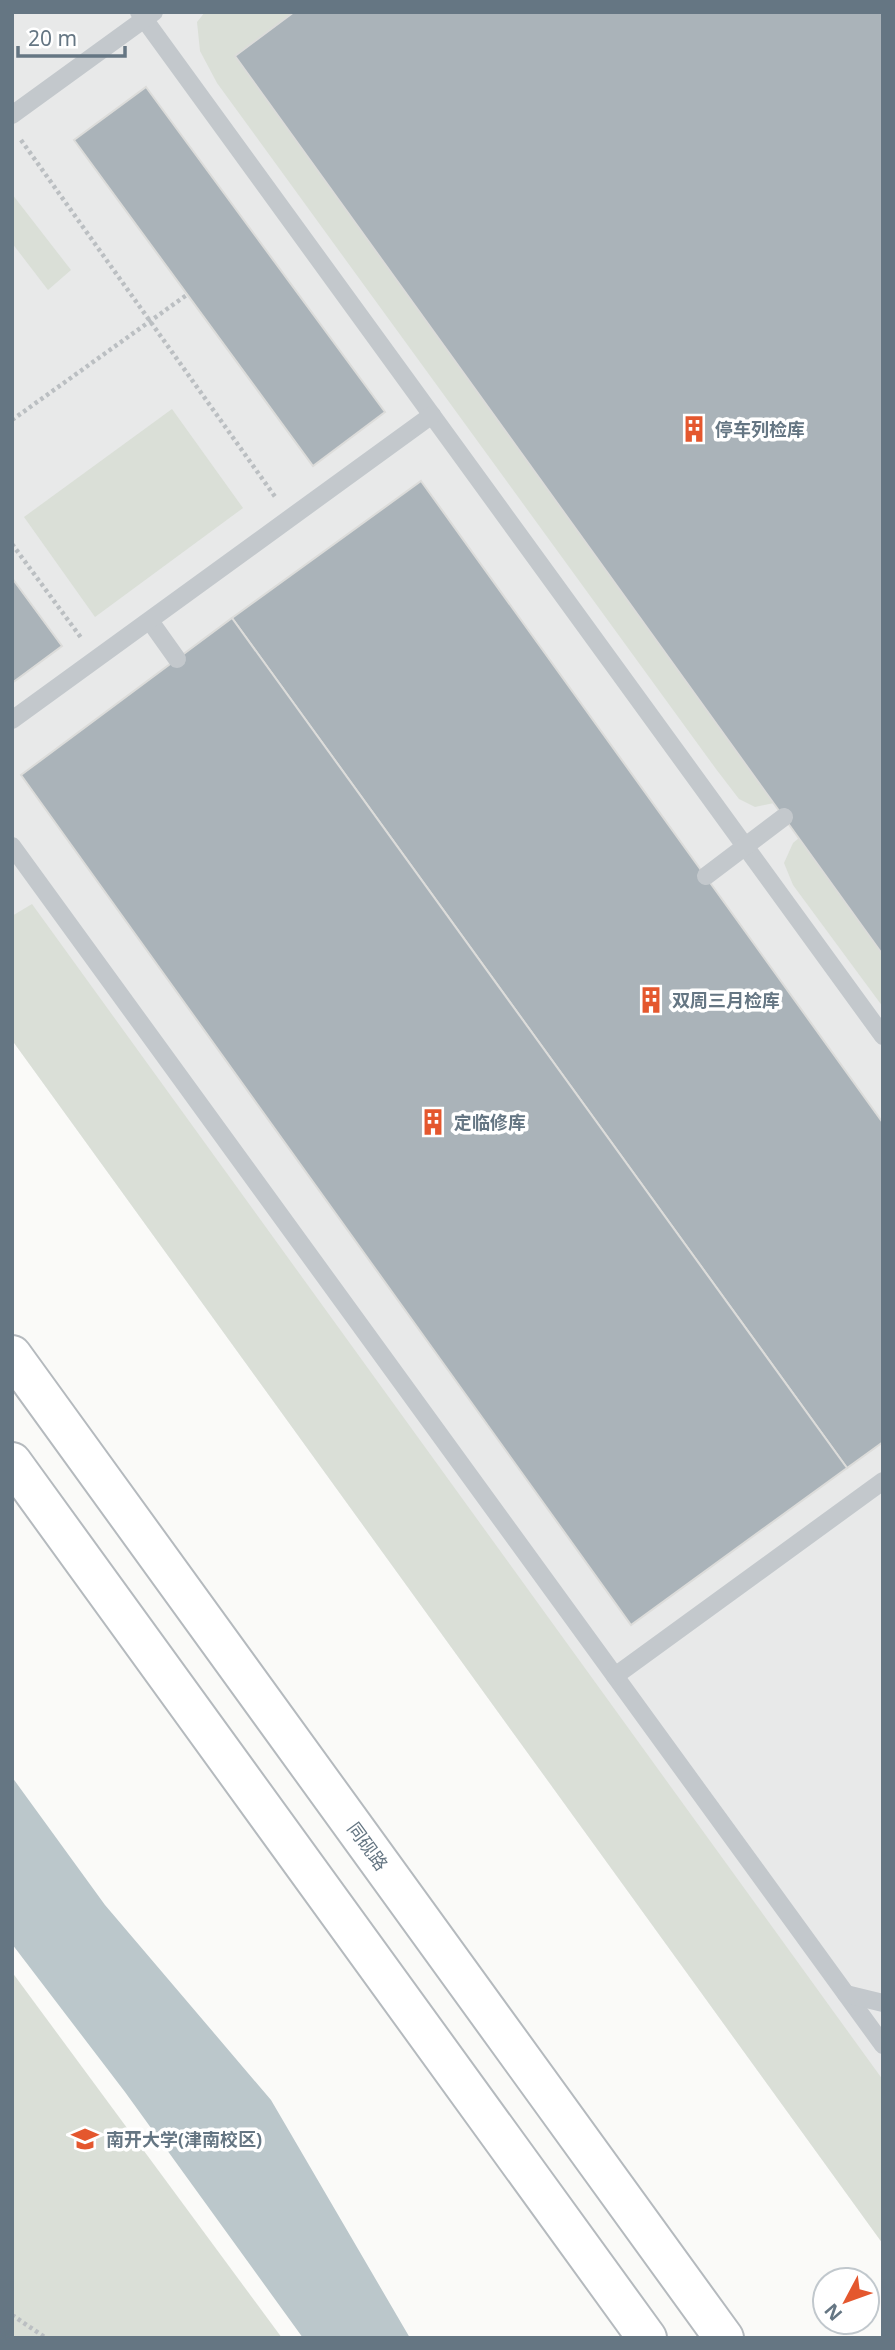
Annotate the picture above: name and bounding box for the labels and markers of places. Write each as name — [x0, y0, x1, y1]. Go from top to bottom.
building icon: 停车列检库 — [679, 414, 709, 444]
place label: 停车列检库 — [715, 417, 805, 441]
building icon: 双周三月检库 — [636, 985, 666, 1015]
place label: 双周三月检库 — [672, 988, 780, 1012]
building icon: 定临修库 — [418, 1107, 448, 1137]
place label: 定临修库 — [454, 1110, 526, 1134]
school or university icon: 南开大学(津南校区) — [70, 2124, 100, 2154]
place label: 南开大学(津南校区) — [106, 2127, 262, 2151]

